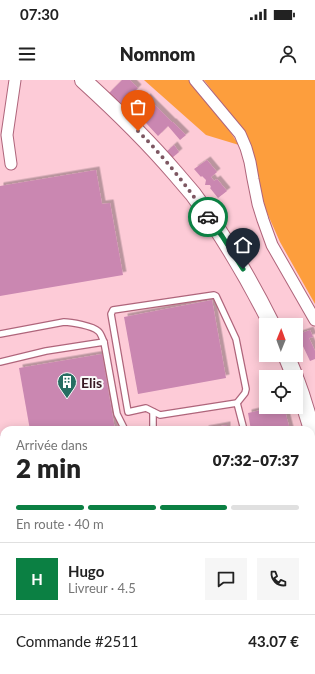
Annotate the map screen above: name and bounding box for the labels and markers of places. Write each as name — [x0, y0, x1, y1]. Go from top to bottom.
pin — [121, 90, 155, 131]
pin — [226, 228, 260, 269]
building icon: Elis — [56, 371, 78, 399]
place label: Elis — [81, 374, 102, 391]

